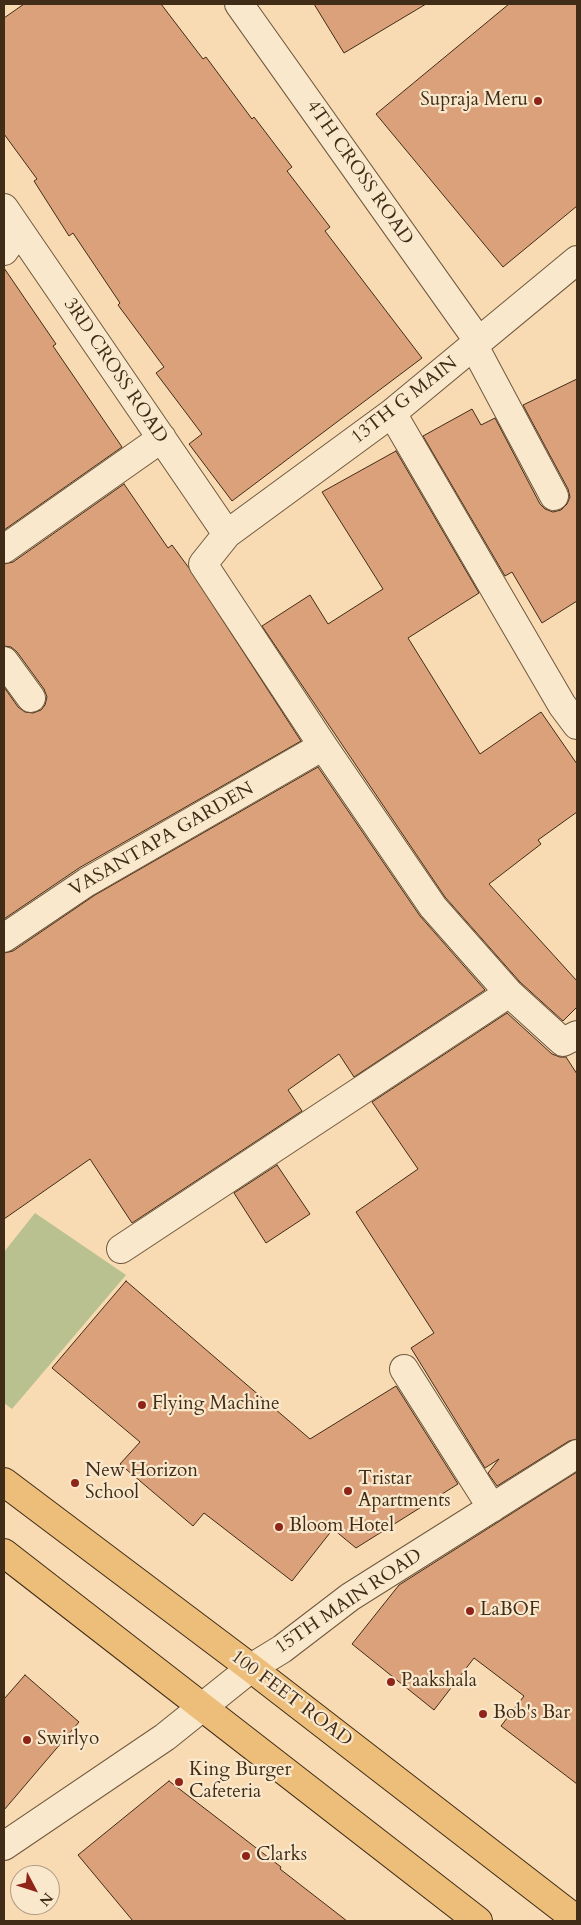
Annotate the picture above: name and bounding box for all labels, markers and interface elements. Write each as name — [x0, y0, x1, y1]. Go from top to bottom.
place label: Supraja Meru — [420, 90, 528, 112]
marker: Supraja Meru — [532, 95, 544, 107]
street label: 4TH CROSS ROAD — [300, 96, 418, 250]
street label: 3RD CROSS ROAD — [58, 294, 172, 448]
street label: 13TH G MAIN — [347, 352, 463, 450]
street label: VASANTAPA GARDEN — [66, 778, 258, 902]
place label: Flying Machine — [152, 1394, 280, 1416]
marker: Flying Machine — [136, 1399, 148, 1411]
place label: New Horizon School — [85, 1461, 198, 1505]
place label: Tristar Apartments — [358, 1469, 451, 1513]
marker: New Horizon School — [69, 1477, 81, 1489]
marker: Tristar Apartments — [342, 1485, 354, 1497]
place label: Bloom Hotel — [289, 1516, 394, 1538]
marker: Bloom Hotel — [273, 1521, 285, 1533]
street label: 15TH MAIN ROAD — [271, 1544, 427, 1660]
place label: LaBOF — [480, 1600, 540, 1622]
marker: LaBOF — [464, 1605, 476, 1617]
street label: 100 FEET ROAD — [226, 1646, 356, 1752]
place label: Paakshala — [401, 1671, 477, 1693]
marker: Paakshala — [385, 1676, 397, 1688]
place label: Bob's Bar — [493, 1703, 570, 1725]
marker: Bob's Bar — [477, 1708, 489, 1720]
place label: Swirlyo — [37, 1729, 99, 1751]
marker: Swirlyo — [21, 1734, 33, 1746]
place label: King Burger Cafeteria — [189, 1760, 292, 1804]
marker: King Burger Cafeteria — [173, 1776, 185, 1788]
place label: Clarks — [256, 1845, 307, 1867]
marker: Clarks — [240, 1850, 252, 1862]
north arrow — [10, 1865, 60, 1915]
text: N — [35, 1889, 57, 1910]

